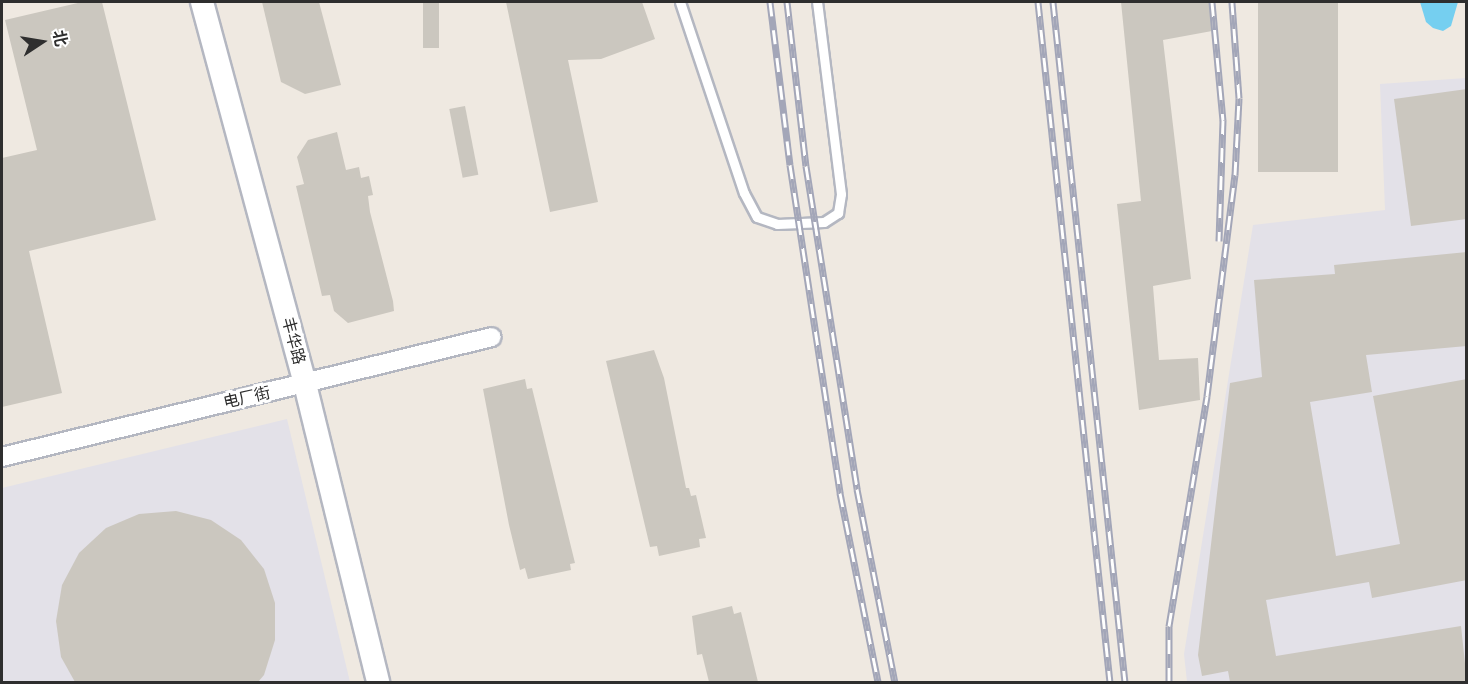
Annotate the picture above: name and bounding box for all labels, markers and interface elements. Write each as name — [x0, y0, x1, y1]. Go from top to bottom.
north arrow — [12, 12, 72, 72]
text: 北 — [50, 29, 69, 48]
street label: 丰华路 — [278, 315, 308, 367]
street label: 电厂街 — [221, 383, 273, 413]

